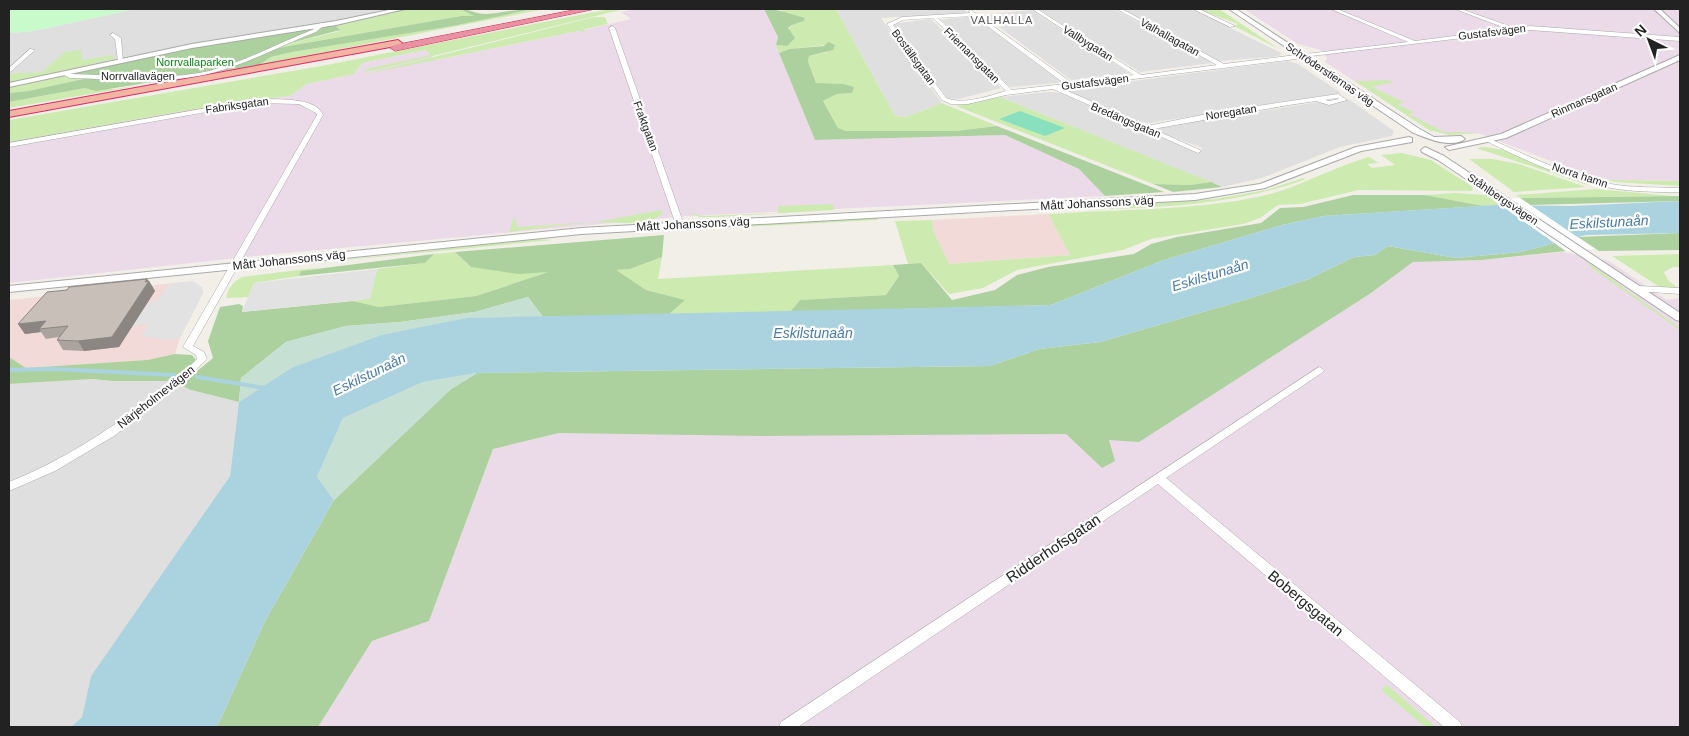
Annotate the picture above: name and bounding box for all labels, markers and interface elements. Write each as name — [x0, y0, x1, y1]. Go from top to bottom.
district label: VALHALLA — [971, 14, 1033, 26]
north arrow — [1624, 15, 1674, 65]
street label: Valhallagatan — [1138, 16, 1202, 58]
text: N — [1631, 21, 1649, 40]
street label: Gustafsvägen — [1458, 22, 1526, 42]
street label: Vallbygatan — [1061, 23, 1115, 63]
street label: Friemansgatan — [942, 25, 1002, 85]
street label: Boställsgatan — [890, 27, 938, 87]
street label: Schröderstiernas väg — [1284, 40, 1376, 108]
park label: Norrvallaparken — [156, 56, 234, 68]
street label: Norrvallavägen — [101, 70, 175, 82]
street label: Gustafsvägen — [1061, 72, 1129, 92]
street label: Rinmansgatan — [1549, 80, 1619, 120]
street label: Fabriksgatan — [205, 95, 269, 115]
street label: Fraktgatan — [631, 99, 661, 153]
street label: Bredängsgatan — [1089, 100, 1163, 140]
street label: Noregatan — [1205, 102, 1257, 122]
street label: Norra hamn — [1551, 160, 1609, 190]
street label: Ståhlbergsvägen — [1465, 171, 1541, 227]
street label: Mått Johanssons väg — [1040, 193, 1154, 213]
water label: Eskilstunaån — [1569, 212, 1649, 232]
street label: Mått Johanssons väg — [636, 214, 750, 234]
street label: Mått Johanssons väg — [232, 247, 346, 273]
water label: Eskilstunaån — [1170, 256, 1250, 294]
water label: Eskilstunaån — [773, 325, 853, 341]
water label: Eskilstunaån — [330, 349, 408, 399]
street label: Närjeholmevägen — [115, 363, 197, 431]
street label: Ridderhofsgatan — [1003, 510, 1103, 586]
street label: Bobergsgatan — [1265, 566, 1347, 640]

